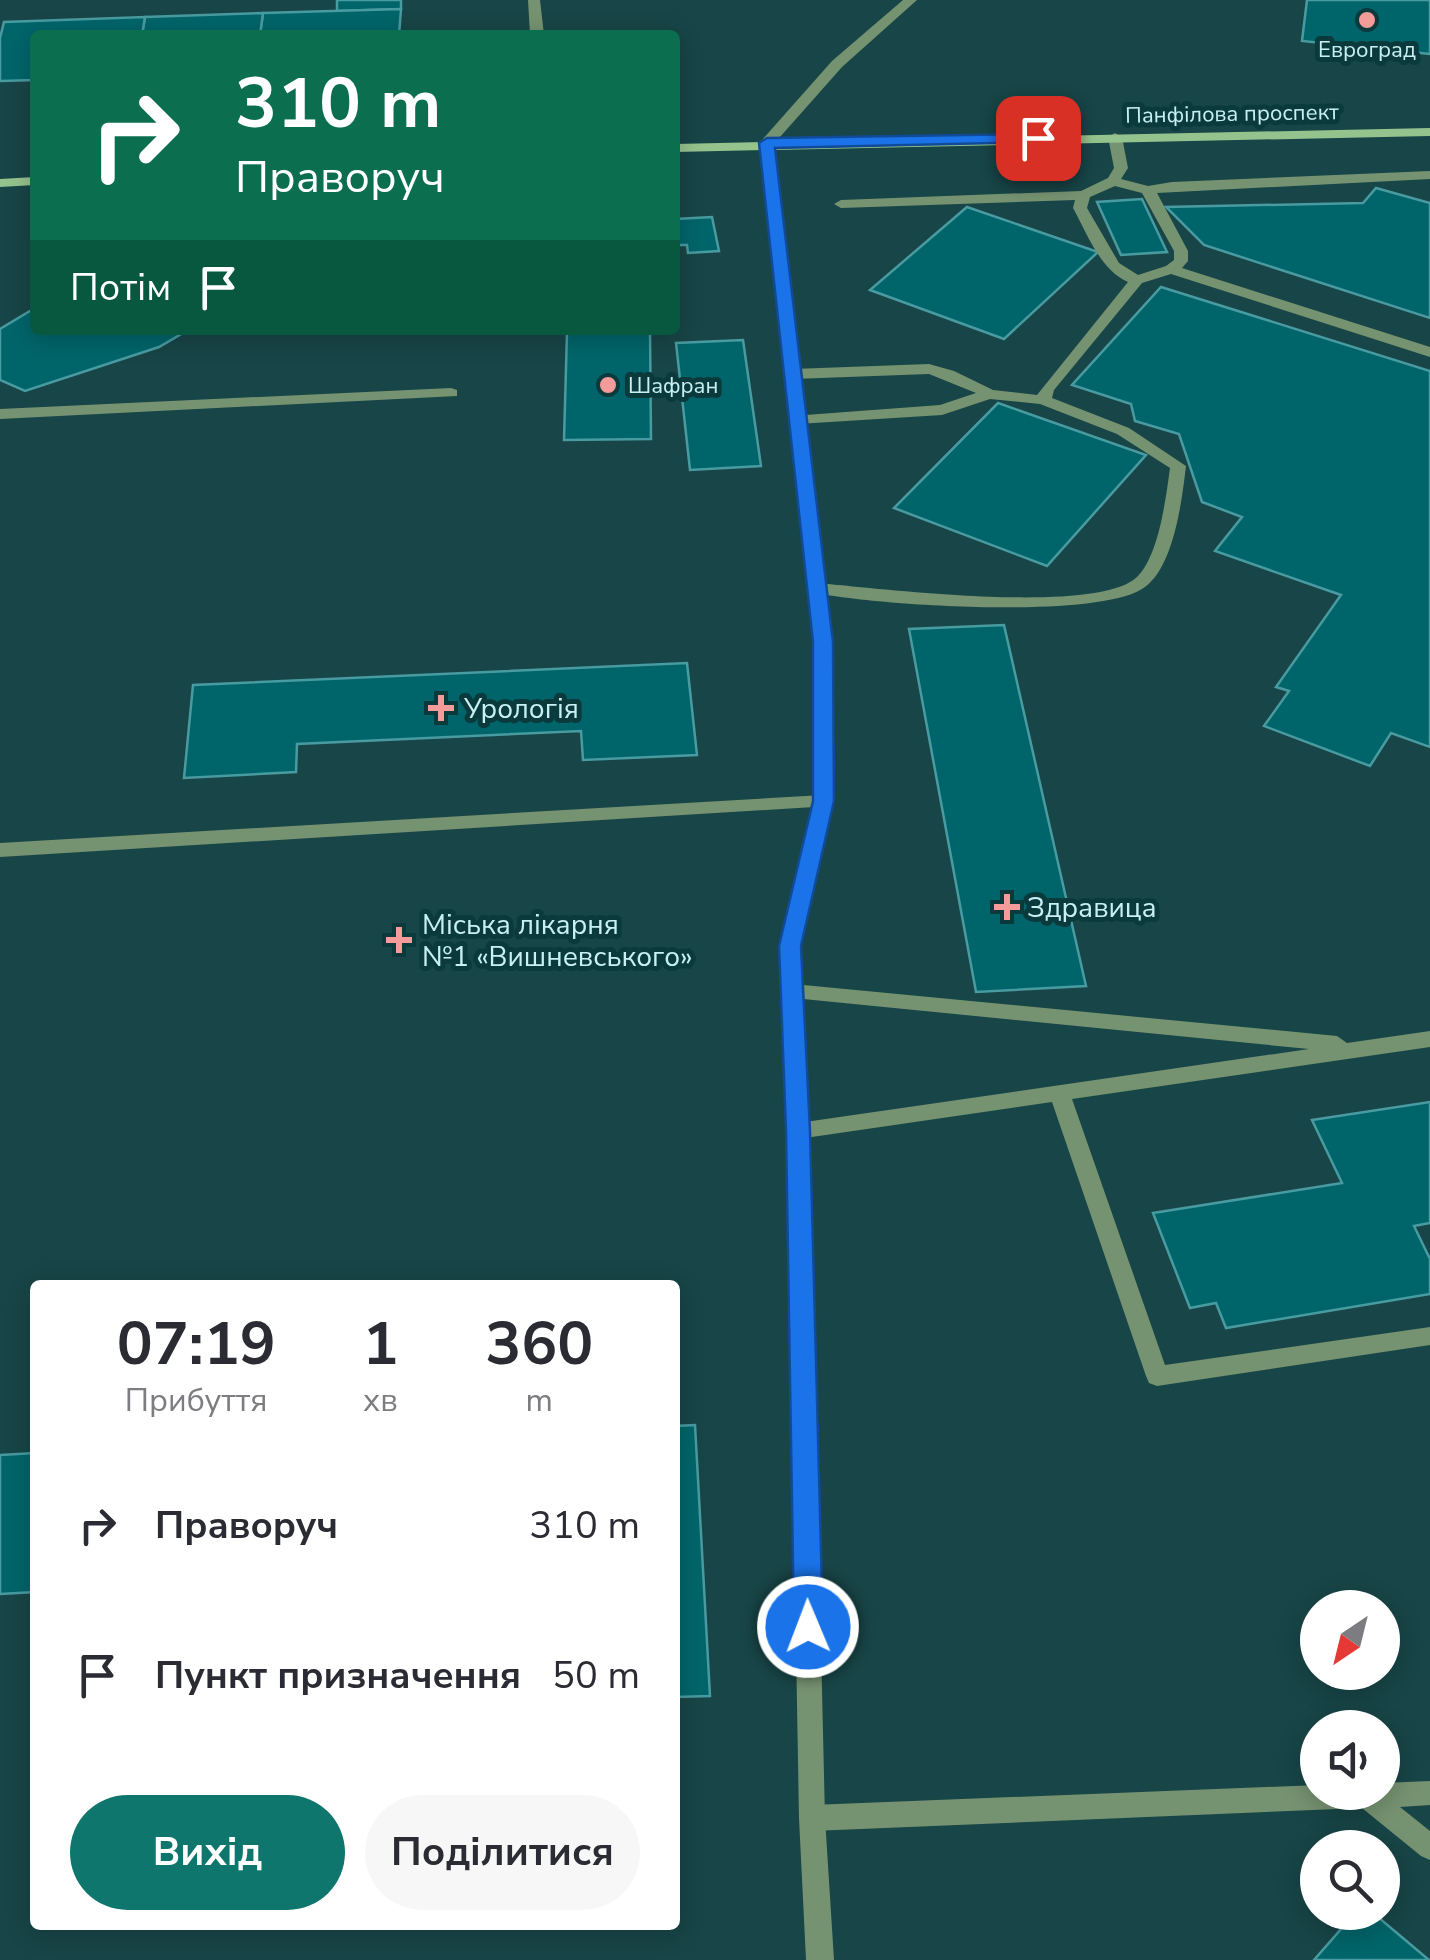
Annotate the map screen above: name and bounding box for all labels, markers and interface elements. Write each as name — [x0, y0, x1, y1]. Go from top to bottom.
marker: Евроград — [1356, 9, 1378, 31]
place label: Евроград — [1318, 35, 1416, 65]
text: 310 m — [235, 56, 441, 152]
icon: right — [70, 70, 200, 200]
pin — [996, 96, 1081, 181]
street label: Панфілова проспект — [1125, 97, 1339, 131]
icon: arrive — [1011, 111, 1066, 166]
text: Праворуч — [235, 147, 445, 208]
icon: arrive — [191, 260, 246, 315]
text: Потім — [70, 262, 171, 313]
place label: Шафран — [628, 371, 718, 401]
marker: Шафран — [597, 374, 619, 396]
place label: Урологія — [463, 690, 579, 728]
marker: Урологія — [428, 695, 454, 721]
place label: Здравица — [1027, 889, 1157, 927]
marker: Здравица — [996, 896, 1018, 918]
place label: Міська лікарня №1 «Вишневського» — [422, 906, 693, 976]
marker: Міська лікарня №1 «Вишневського» — [386, 927, 412, 953]
text: 07:19 — [117, 1303, 276, 1385]
text: 1 — [362, 1303, 398, 1385]
text: 360 — [485, 1303, 593, 1385]
text: Прибуття — [125, 1379, 268, 1422]
text: хв — [363, 1379, 398, 1422]
text: m — [525, 1379, 553, 1422]
icon: right — [70, 1498, 125, 1553]
text: Праворуч — [155, 1500, 338, 1551]
text: 310 m — [529, 1500, 640, 1551]
position arrow — [756, 1575, 860, 1679]
north arrow — [1300, 1590, 1400, 1690]
map controls — [1300, 1590, 1400, 1930]
icon: arrive — [70, 1648, 125, 1703]
text: Пункт призначення — [155, 1650, 521, 1701]
text: 50 m — [552, 1650, 640, 1701]
button: sound — [1300, 1710, 1400, 1810]
button: Вихід — [70, 1795, 345, 1910]
button: Поділитися — [365, 1795, 640, 1910]
button: search — [1300, 1830, 1400, 1930]

